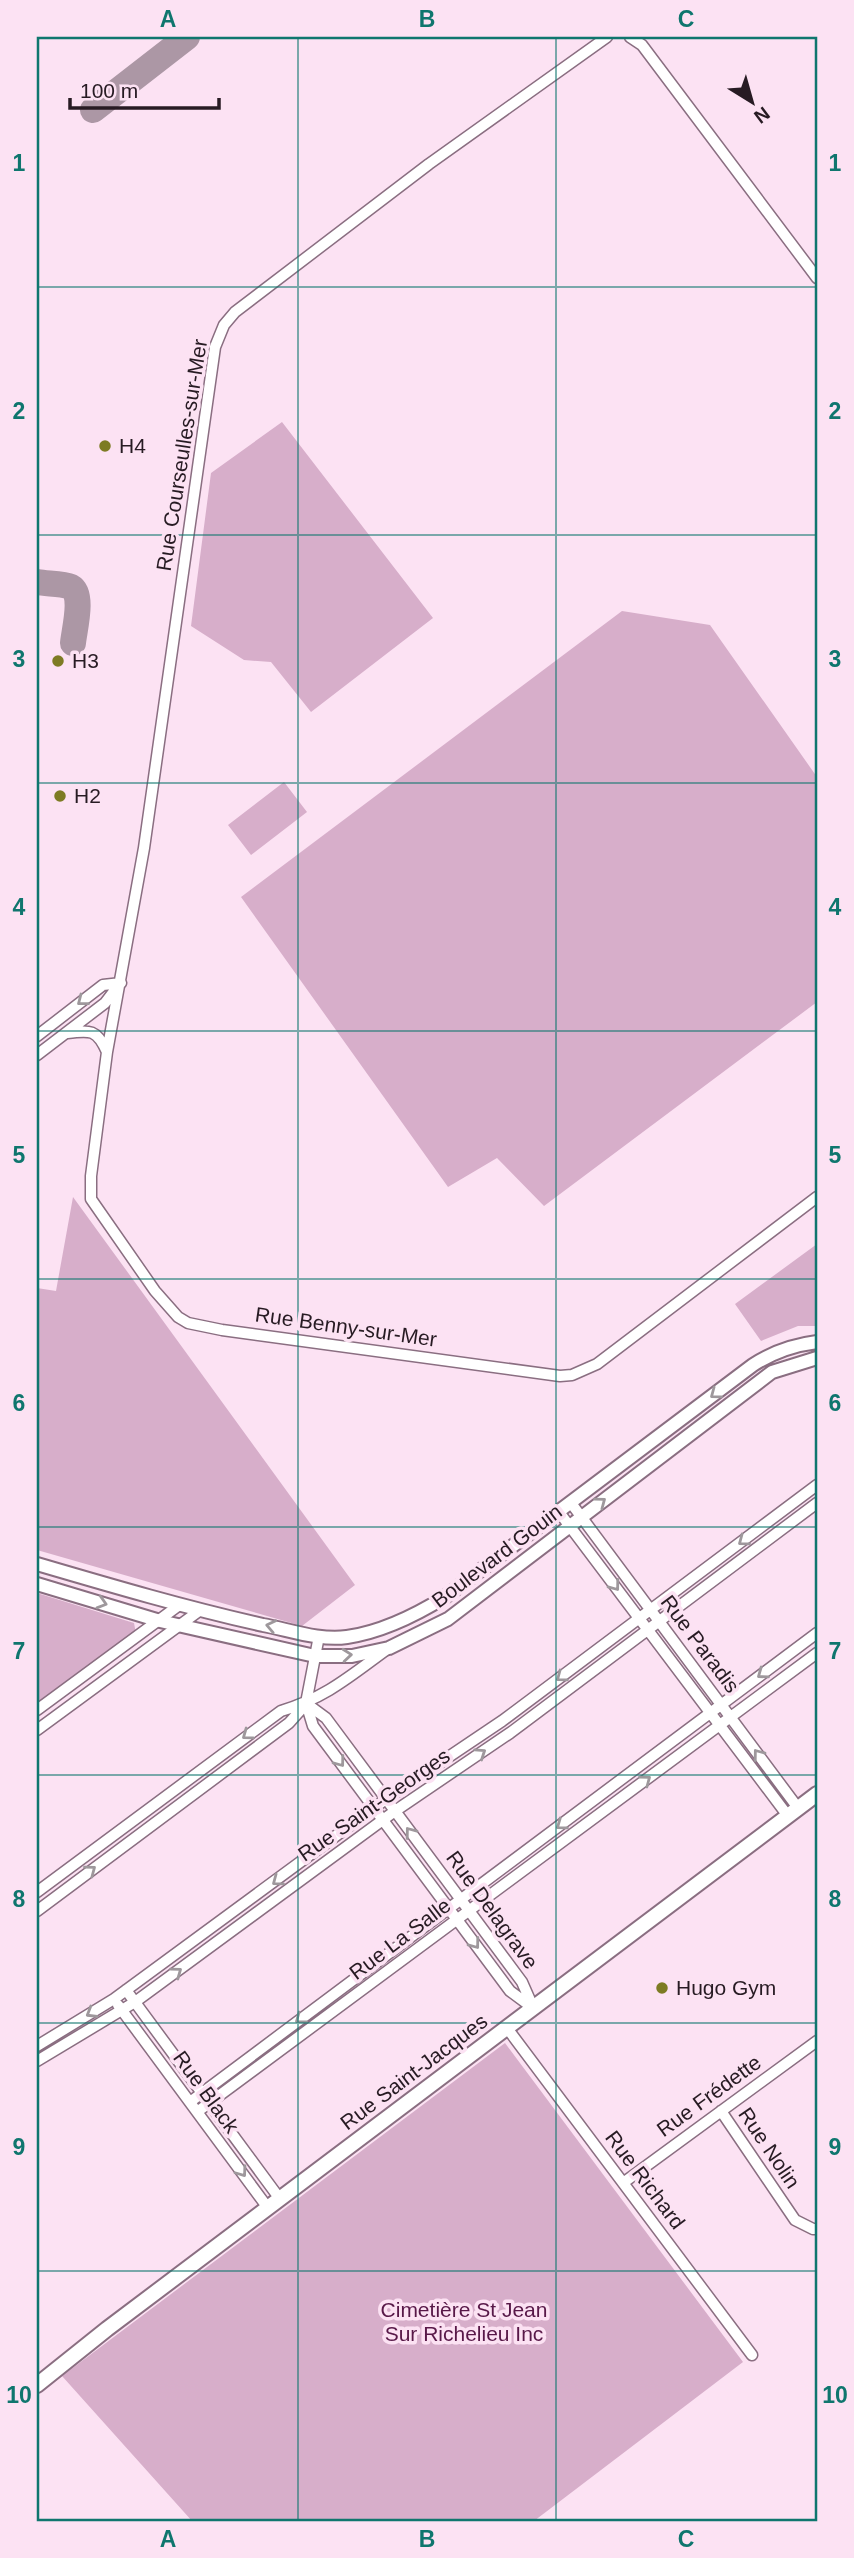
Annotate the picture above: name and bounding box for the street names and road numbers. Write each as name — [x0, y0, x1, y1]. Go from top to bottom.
street label: Rue Courseulles-sur-Mer — [152, 337, 211, 573]
street label: Rue Benny-sur-Mer — [254, 1302, 438, 1351]
street label: Boulevard Gouin — [427, 1499, 566, 1612]
street label: Rue Paradis — [656, 1591, 744, 1697]
street label: Rue Saint-Georges — [293, 1744, 454, 1866]
street label: Rue Delagrave — [442, 1846, 543, 1973]
street label: Rue La Salle — [345, 1893, 455, 1984]
street label: Rue Saint-Jacques — [336, 2009, 491, 2134]
street label: Rue Black — [169, 2046, 244, 2138]
street label: Rue Frédette — [652, 2050, 765, 2141]
street label: Rue Nolin — [734, 2103, 805, 2192]
street label: Rue Richard — [601, 2126, 690, 2233]

